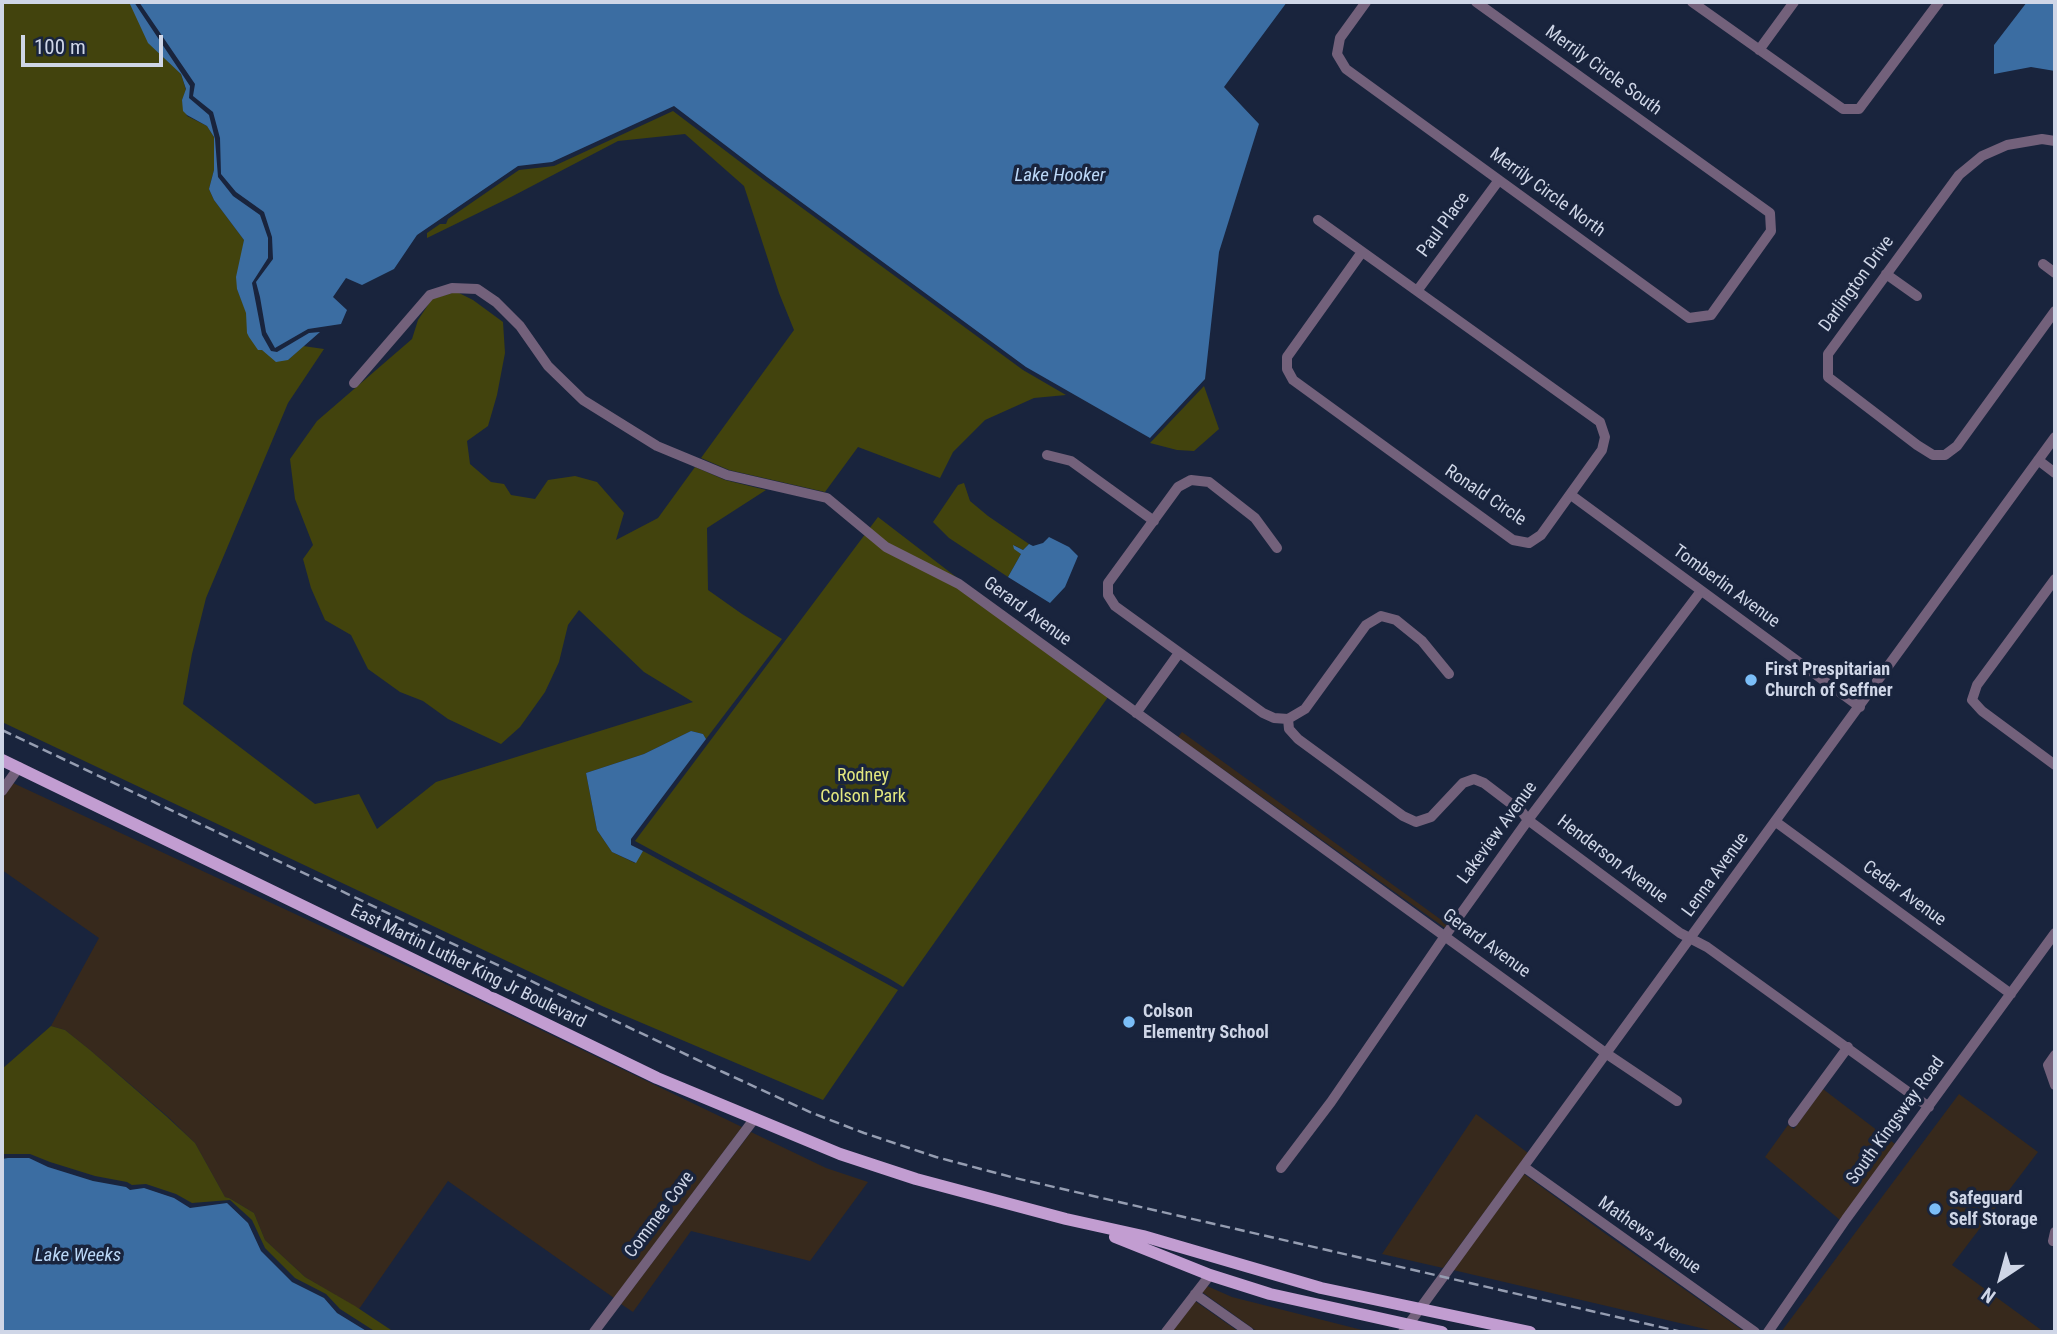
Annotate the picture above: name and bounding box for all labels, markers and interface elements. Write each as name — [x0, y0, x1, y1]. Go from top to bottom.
scale bar — [24, 21, 166, 65]
street label: Merrily Circle South — [1541, 22, 1665, 120]
text: 100 m — [34, 35, 86, 59]
street label: Merrily Circle North — [1485, 144, 1609, 242]
water label: Lake Hooker — [1015, 165, 1105, 187]
street label: Paul Place — [1413, 188, 1475, 262]
street label: Darlington Drive — [1815, 232, 1899, 336]
street label: Ronald Circle — [1440, 461, 1530, 531]
street label: Tomberlin Avenue — [1668, 541, 1784, 633]
street label: Gerard Avenue — [979, 573, 1075, 651]
place label: First Prespitarian Church of Seffner — [1765, 659, 1893, 702]
marker: First Prespitarian Church of Seffner — [1743, 672, 1759, 688]
park label: Rodney Colson Park — [820, 765, 906, 808]
street label: Lakeview Avenue — [1454, 778, 1542, 888]
street label: Henderson Avenue — [1552, 811, 1672, 909]
street label: Lenna Avenue — [1678, 829, 1754, 921]
street label: Cedar Avenue — [1858, 857, 1950, 931]
street label: East Martin Luther King Jr Boulevard — [347, 901, 589, 1033]
street label: Gerard Avenue — [1438, 905, 1534, 983]
place label: Colson Elementry School — [1143, 1001, 1269, 1044]
marker: Colson Elementry School — [1121, 1014, 1137, 1030]
street label: South Kingsway Road — [1842, 1053, 1950, 1189]
street label: Commee Cove — [621, 1168, 699, 1262]
place label: Safeguard Self Storage — [1949, 1188, 2038, 1230]
street label: Mathews Avenue — [1593, 1193, 1705, 1279]
marker: Safeguard Self Storage — [1927, 1201, 1943, 1217]
north arrow — [1966, 1243, 2036, 1313]
water label: Lake Weeks — [35, 1245, 121, 1267]
text: N — [1977, 1283, 2000, 1308]

